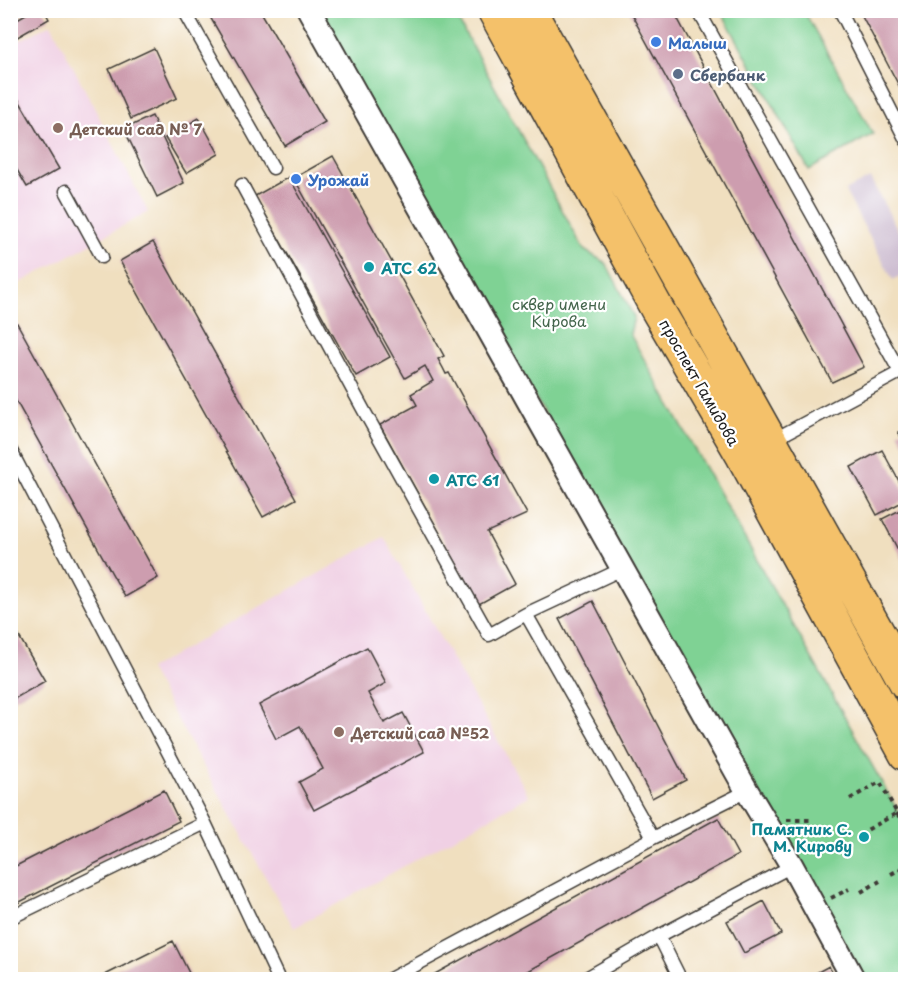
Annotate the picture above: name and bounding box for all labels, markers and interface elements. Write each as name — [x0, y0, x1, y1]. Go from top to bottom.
place label: Малыш — [668, 31, 727, 54]
marker: Малыш — [649, 35, 663, 49]
place label: Сбербанк — [690, 63, 766, 86]
marker: Сбербанк — [671, 67, 685, 81]
place label: Детский сад № 7 — [69, 117, 203, 140]
marker: Детский сад № 7 — [51, 121, 65, 135]
place label: Урожай — [307, 168, 369, 191]
marker: Урожай — [289, 172, 303, 186]
place label: АТС 62 — [380, 256, 437, 279]
marker: АТС 62 — [362, 260, 376, 274]
park label: сквер имени Кирова — [512, 292, 606, 332]
street label: проспект Гамидова — [654, 314, 746, 450]
place label: АТС 61 — [445, 468, 499, 491]
marker: АТС 61 — [427, 472, 441, 486]
place label: Детский сад №52 — [350, 721, 490, 744]
marker: Детский сад №52 — [332, 725, 346, 739]
place label: Памятник С. М. Кирову — [751, 817, 852, 857]
marker: Памятник С. М. Кирову — [857, 830, 871, 844]

